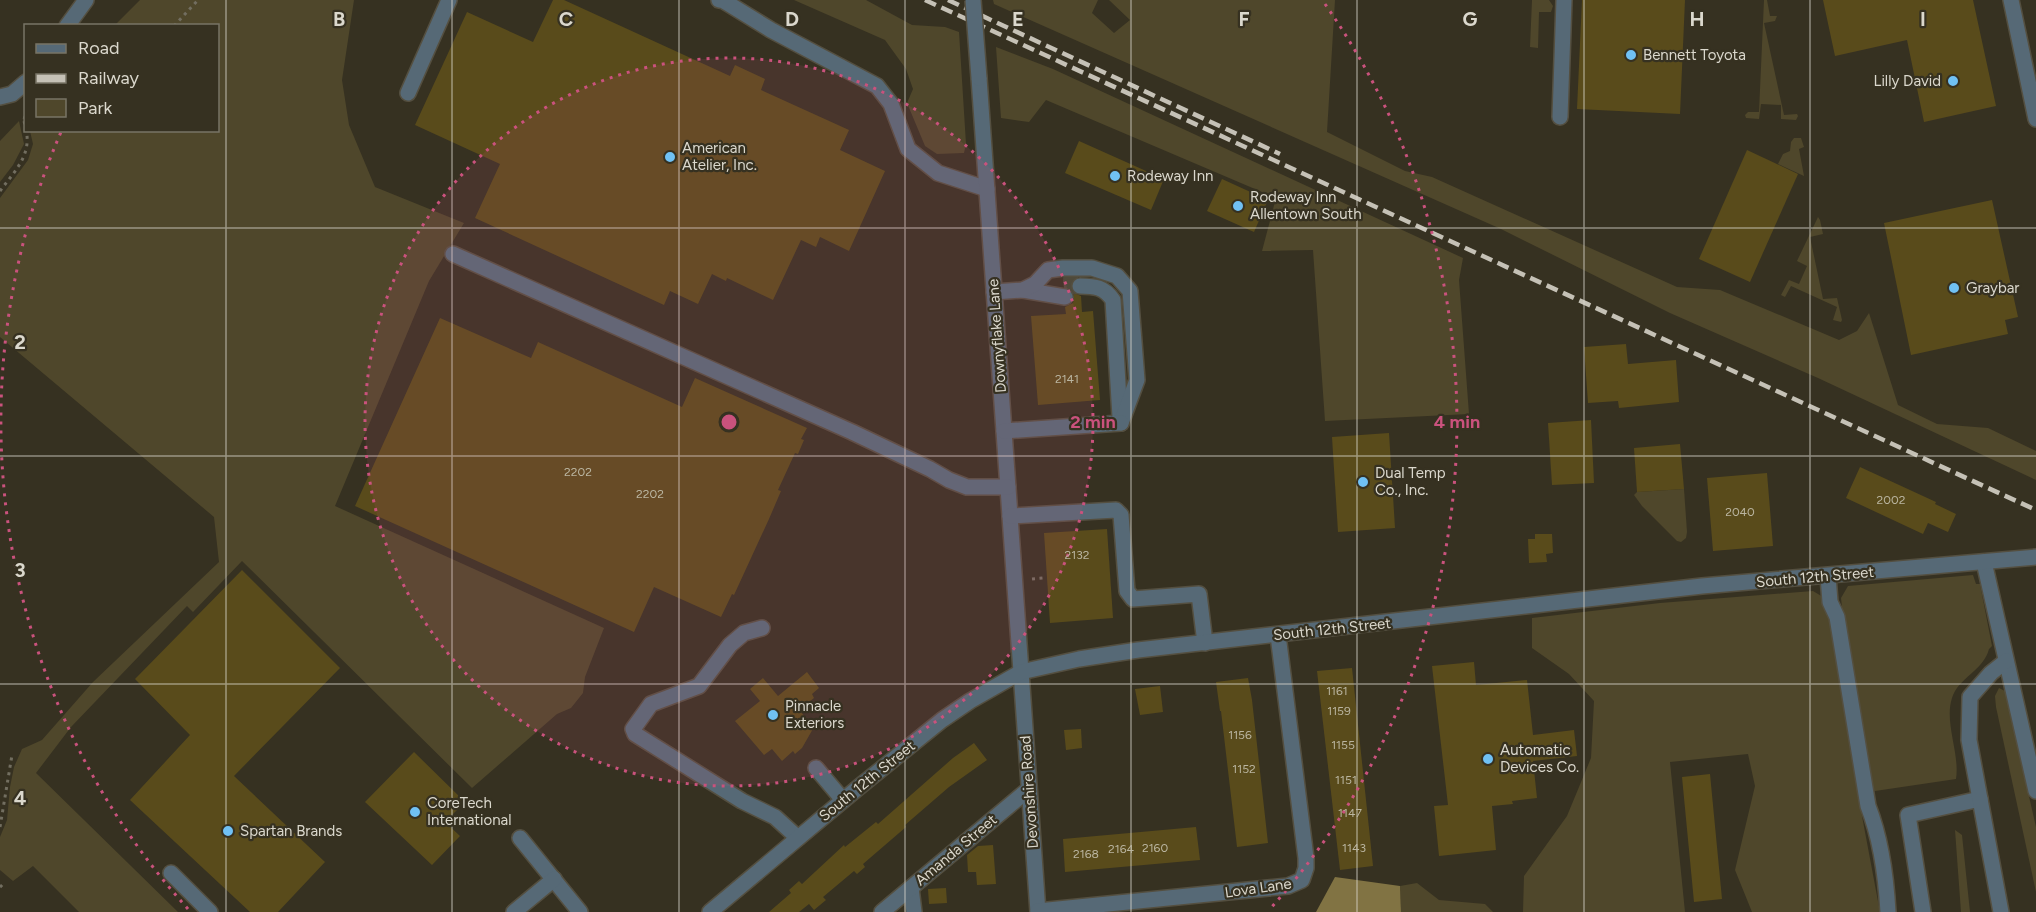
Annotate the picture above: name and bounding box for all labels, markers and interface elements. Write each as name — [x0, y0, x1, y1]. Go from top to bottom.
text: B — [333, 7, 345, 31]
text: C — [559, 7, 573, 31]
text: D — [785, 7, 799, 31]
text: E — [1012, 7, 1024, 31]
text: F — [1238, 7, 1250, 31]
text: G — [1463, 7, 1478, 31]
text: H — [1690, 7, 1705, 31]
text: I — [1920, 7, 1926, 31]
legend — [24, 24, 219, 132]
text: Road — [78, 37, 119, 59]
place label: Bennett Toyota — [1643, 46, 1746, 64]
marker: Bennett Toyota — [1624, 48, 1638, 62]
text: Railway — [78, 67, 140, 89]
place label: Lilly David — [1874, 72, 1941, 90]
marker: Lilly David — [1946, 74, 1960, 88]
text: Park — [78, 97, 113, 119]
place label: American Atelier, Inc. — [682, 139, 757, 174]
marker: American Atelier, Inc. — [663, 150, 677, 164]
place label: Rodeway Inn — [1127, 167, 1213, 185]
marker: Rodeway Inn — [1108, 169, 1122, 183]
place label: Rodeway Inn Allentown South — [1250, 188, 1362, 223]
marker: Rodeway Inn Allentown South — [1231, 199, 1245, 213]
street label: Downyflake Lane — [984, 278, 1010, 394]
place label: Graybar — [1966, 279, 2019, 297]
marker: Graybar — [1947, 281, 1961, 295]
text: 2 — [14, 330, 26, 354]
house number: 2141 — [1055, 372, 1079, 386]
text: 2 min — [1070, 411, 1116, 433]
text: 4 min — [1434, 411, 1480, 433]
centre of rings — [719, 412, 739, 432]
place label: Dual Temp Co., Inc. — [1375, 464, 1446, 499]
house number: 2202 — [564, 465, 592, 479]
marker: Dual Temp Co., Inc. — [1356, 475, 1370, 489]
house number: 2202 — [636, 487, 664, 501]
house number: 2002 — [1877, 493, 1905, 507]
house number: 2040 — [1725, 505, 1755, 519]
house number: 2132 — [1065, 548, 1089, 562]
text: 3 — [14, 558, 26, 582]
street label: South 12th Street — [1755, 563, 1875, 591]
street label: South 12th Street — [1272, 614, 1392, 644]
house number: 1161 — [1326, 684, 1348, 698]
place label: Pinnacle Exteriors — [785, 697, 844, 732]
house number: 1159 — [1327, 704, 1351, 718]
marker: Pinnacle Exteriors — [766, 708, 780, 722]
house number: 1156 — [1228, 728, 1252, 742]
street label: Devonshire Road — [1016, 735, 1042, 849]
street label: South 12th Street — [815, 737, 919, 825]
house number: 1155 — [1331, 738, 1355, 752]
place label: Automatic Devices Co. — [1500, 741, 1579, 776]
marker: Automatic Devices Co. — [1481, 752, 1495, 766]
house number: 1152 — [1232, 762, 1256, 776]
house number: 1151 — [1335, 773, 1357, 787]
text: 4 — [14, 786, 27, 810]
place label: CoreTech International — [427, 794, 512, 829]
marker: CoreTech International — [408, 805, 422, 819]
house number: 1147 — [1338, 806, 1362, 820]
street label: Amanda Street — [911, 810, 1001, 889]
place label: Spartan Brands — [240, 822, 342, 840]
marker: Spartan Brands — [221, 824, 235, 838]
house number: 2160 — [1142, 841, 1168, 855]
house number: 1143 — [1342, 841, 1366, 855]
house number: 2164 — [1108, 842, 1134, 856]
house number: 2168 — [1073, 847, 1099, 861]
street label: Lova Lane — [1223, 874, 1293, 902]

